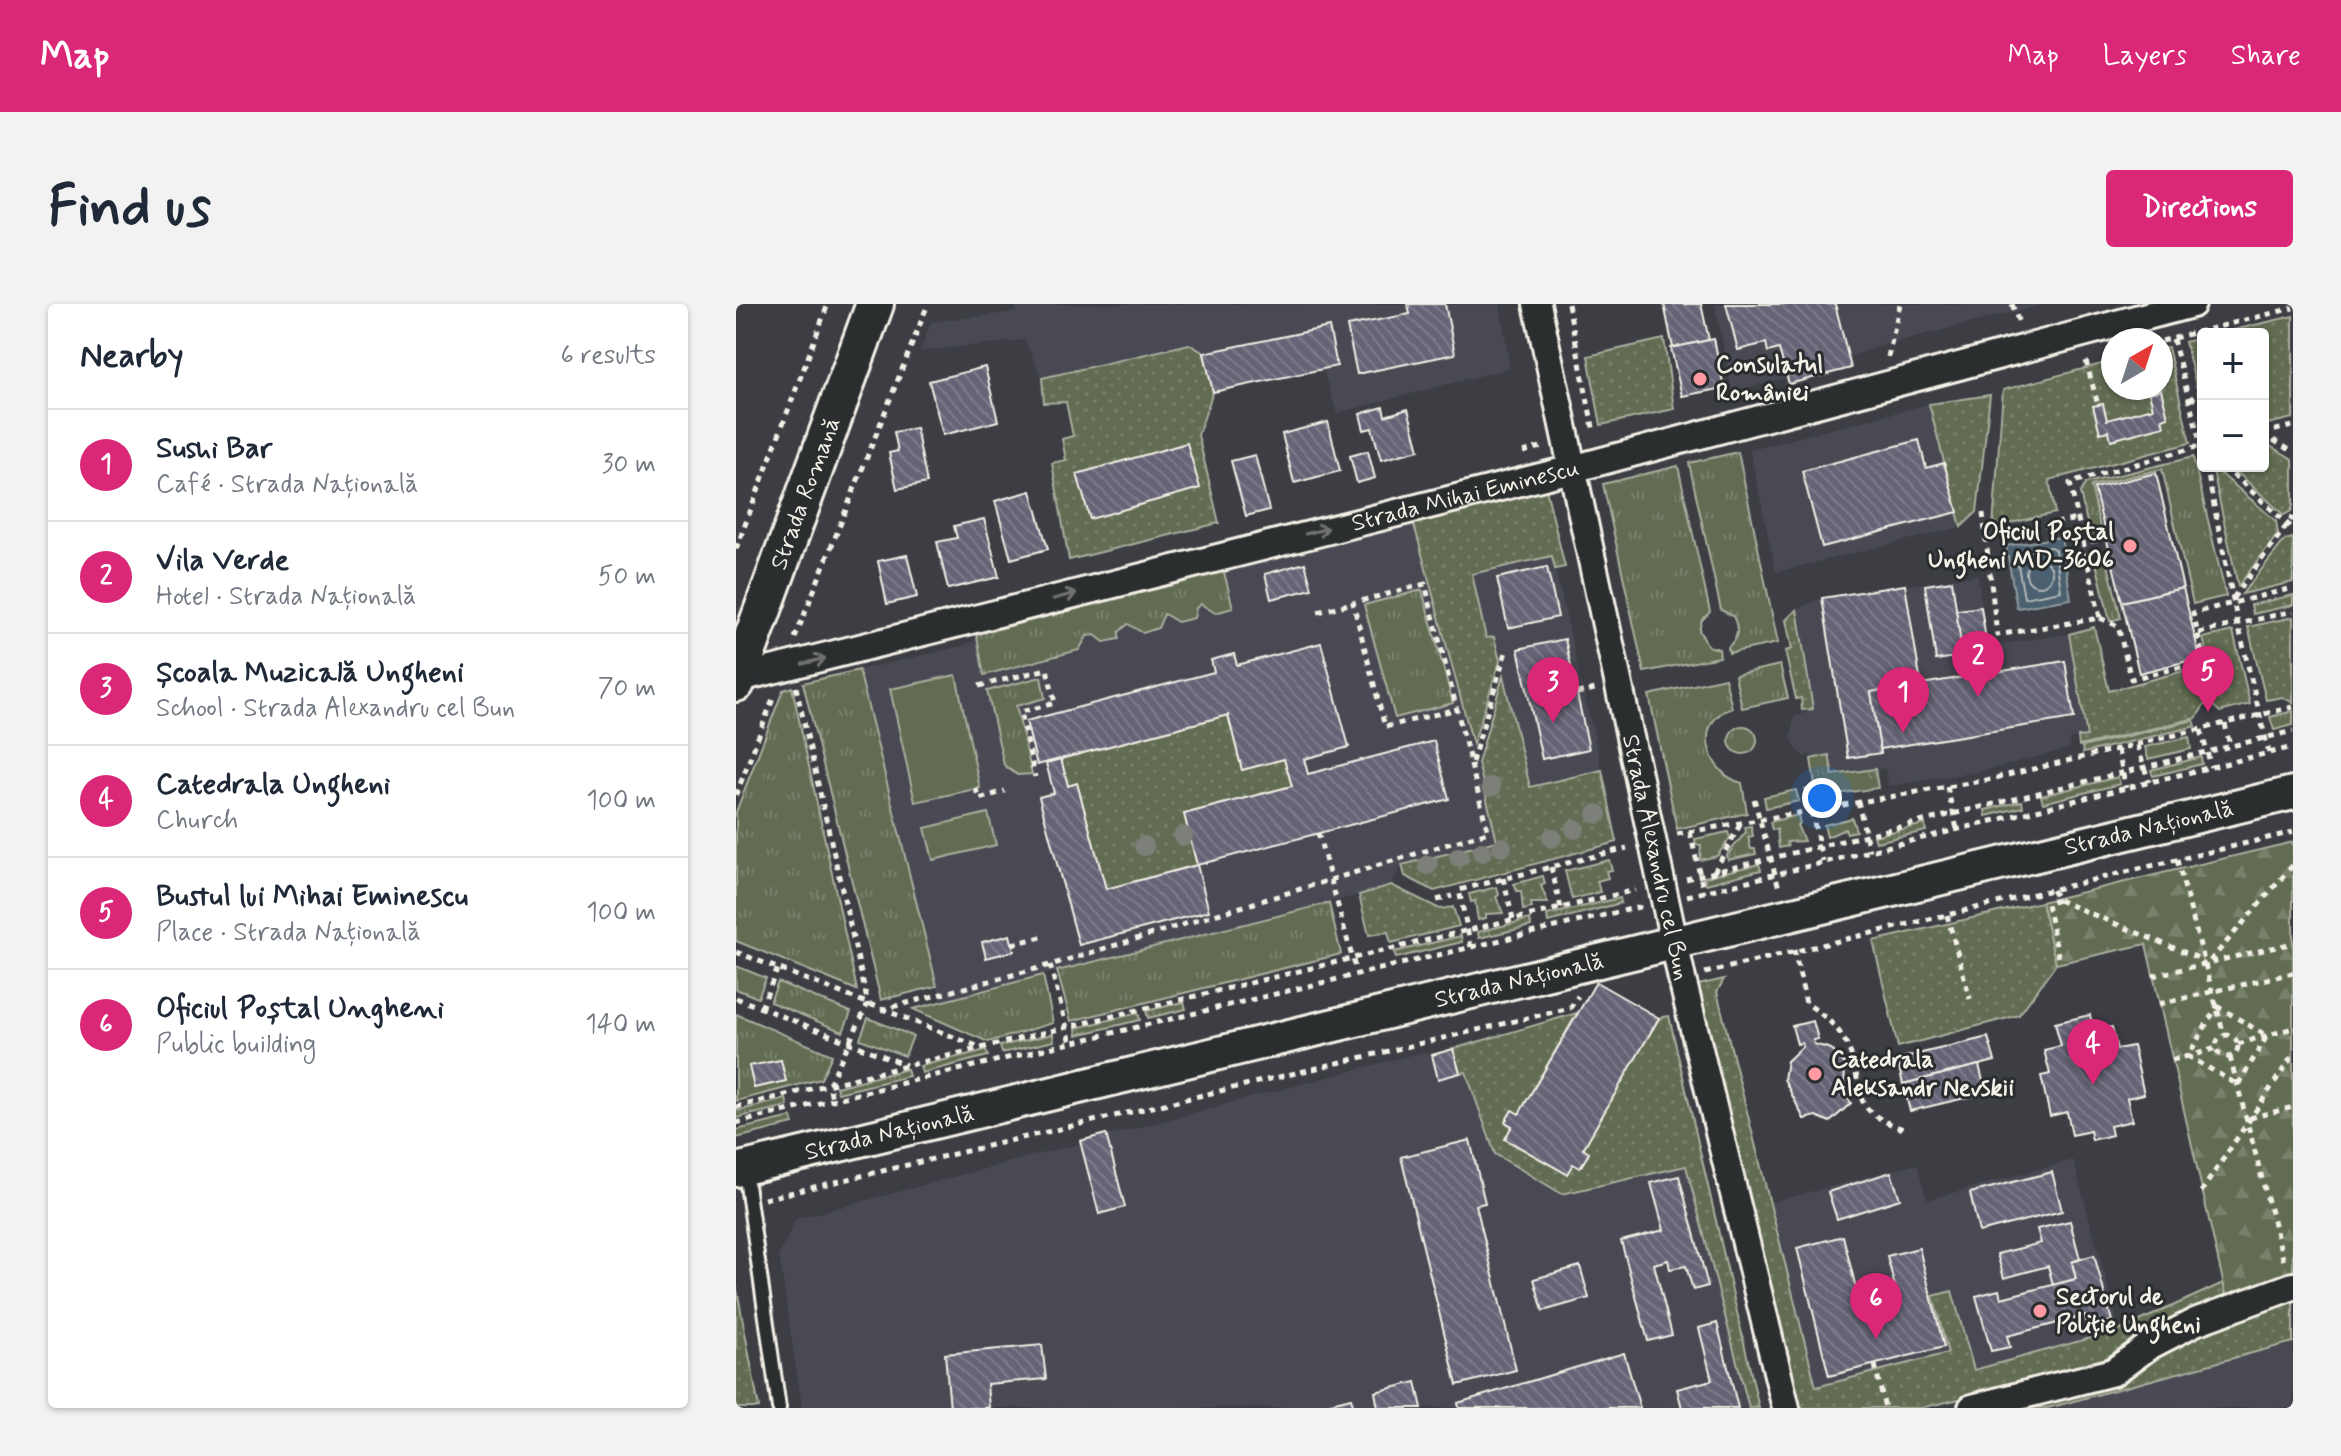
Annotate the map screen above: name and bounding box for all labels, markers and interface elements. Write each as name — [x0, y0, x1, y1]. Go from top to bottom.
text: Map — [40, 32, 110, 81]
text: Map — [2008, 38, 2059, 75]
text: Layers — [2103, 38, 2187, 75]
text: Share — [2231, 38, 2301, 75]
button: Directions — [2106, 170, 2293, 247]
text: Find us — [48, 172, 211, 245]
north arrow — [2101, 328, 2173, 400]
map controls — [2197, 328, 2269, 472]
button: + — [2197, 328, 2269, 400]
text: Nearby — [80, 334, 184, 379]
text: 6 results — [561, 339, 656, 373]
place label: Consulatul României — [1716, 350, 1823, 409]
marker: Consulatul României — [1691, 370, 1709, 388]
button: − — [2197, 400, 2269, 472]
street label: Strada Romană — [763, 413, 848, 574]
text: Sushi Bar — [156, 429, 272, 468]
text: 1 — [100, 448, 112, 482]
text: 30 m — [602, 448, 656, 482]
street label: Strada Mihai Eminescu — [1348, 452, 1583, 539]
text: Café · Strada Națională — [156, 468, 418, 502]
place label: Oficiul Poștal Ungheni MD-3606 — [1928, 517, 2114, 579]
one-way arrow — [1304, 522, 1329, 537]
marker: Oficiul Poștal Ungheni MD-3606 — [2121, 537, 2139, 555]
text: Vila Verde — [156, 541, 289, 580]
text: 2 — [100, 560, 112, 594]
text: 50 m — [598, 560, 656, 594]
text: Hotel · Strada Națională — [156, 580, 416, 614]
one-way arrow — [1052, 587, 1078, 602]
pin: 2 — [1952, 631, 2004, 697]
pin: 5 — [2182, 646, 2234, 712]
text: Școala Muzicală Ungheni — [156, 653, 464, 692]
one-way arrow — [800, 653, 826, 668]
pin: 3 — [1527, 657, 1579, 723]
pin: 1 — [1877, 667, 1929, 733]
text: 3 — [100, 672, 112, 706]
text: 70 m — [598, 672, 656, 706]
text: School · Strada Alexandru cel Bun — [156, 692, 515, 726]
street label: Strada Alexandru cel Bun — [1614, 731, 1697, 983]
text: Catedrala Ungheni — [156, 765, 390, 804]
your location — [1802, 778, 1842, 818]
text: 4 — [98, 784, 114, 818]
text: 100 m — [586, 784, 656, 818]
street label: Strada Națională — [2061, 792, 2237, 863]
text: Church — [156, 804, 238, 838]
text: Bustul lui Mihai Eminescu — [156, 877, 468, 916]
text: 5 — [98, 896, 114, 930]
text: 100 m — [586, 896, 656, 930]
text: Place · Strada Națională — [156, 916, 421, 950]
street label: Strada Națională — [1432, 945, 1607, 1016]
text: Oficiul Poștal Ungheni — [156, 989, 444, 1028]
text: 6 — [99, 1008, 113, 1042]
text: 140 m — [585, 1008, 656, 1042]
pin: 4 — [2067, 1019, 2119, 1085]
text: Public building — [156, 1028, 316, 1062]
place label: Catedrala Aleksandr Nevskii — [1831, 1045, 2015, 1104]
marker: Catedrala Aleksandr Nevskii — [1806, 1065, 1824, 1083]
street label: Strada Națională — [802, 1097, 977, 1168]
pin: 6 — [1850, 1273, 1902, 1339]
place label: Sectorul de Poliție Ungheni — [2056, 1282, 2201, 1344]
marker: Sectorul de Poliție Ungheni — [2031, 1302, 2049, 1320]

